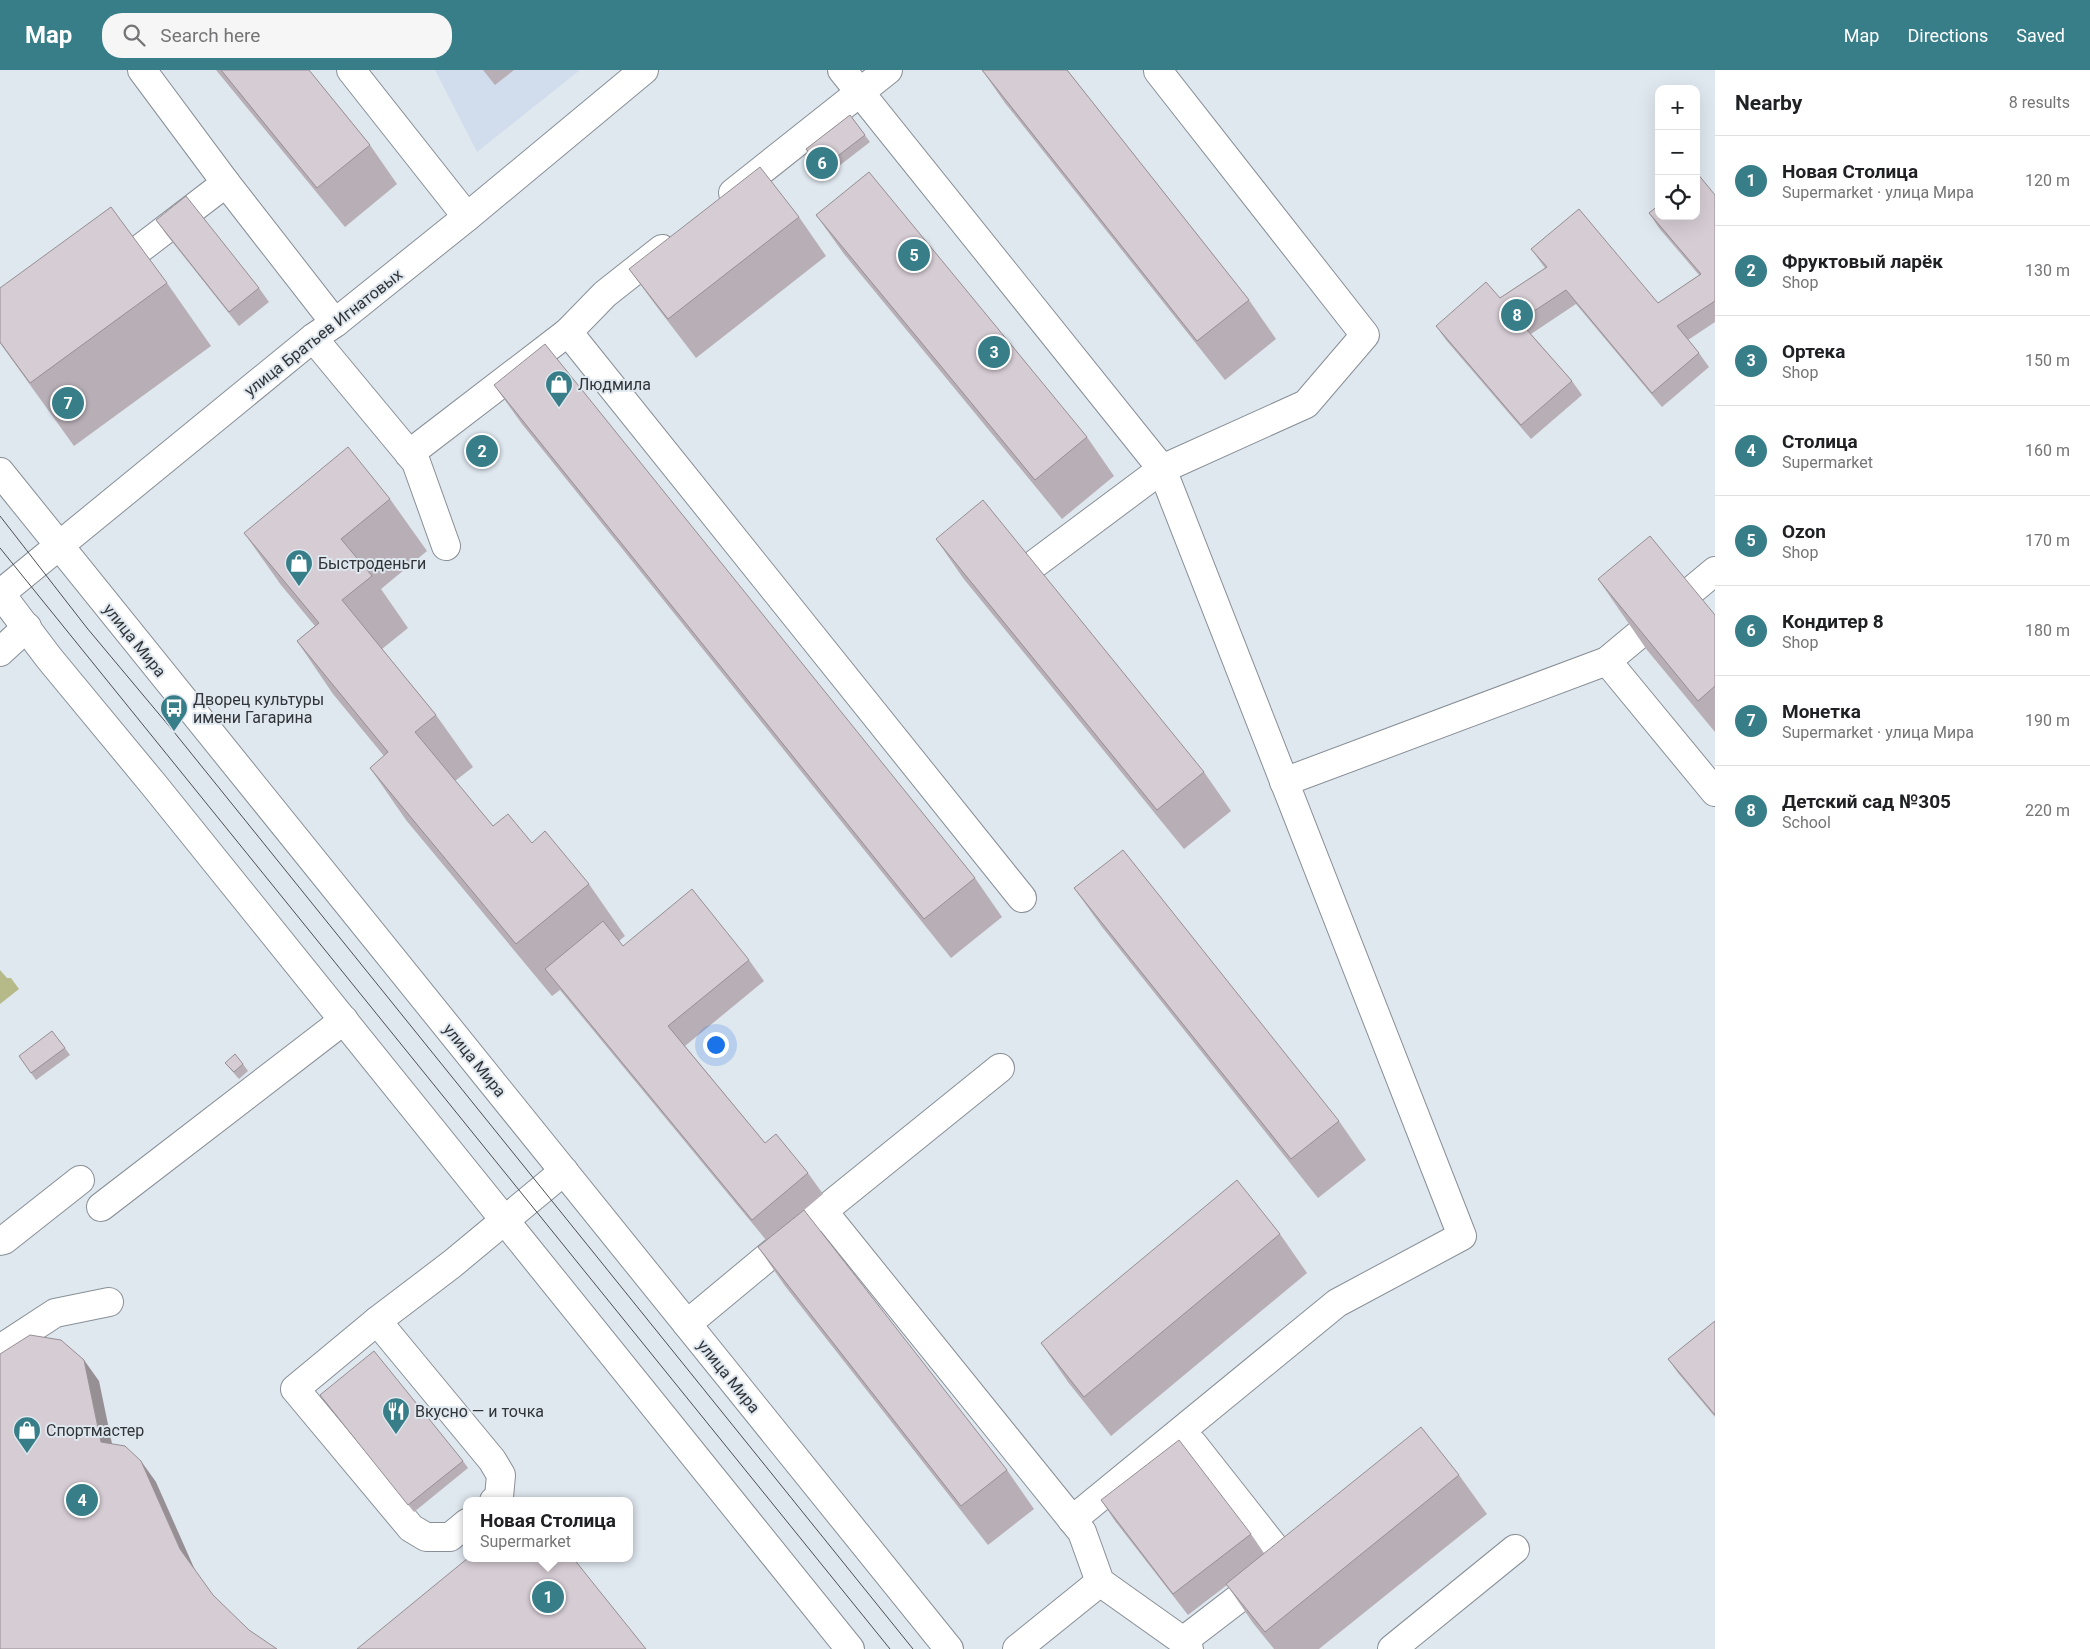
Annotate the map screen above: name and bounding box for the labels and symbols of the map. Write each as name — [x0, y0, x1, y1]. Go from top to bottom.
pin: 6 — [806, 144, 838, 182]
pin: 5 — [898, 236, 930, 274]
street label: улица Братьев Игнатовых — [240, 265, 406, 400]
pin: 8 — [1501, 296, 1533, 334]
pin: 3 — [978, 333, 1010, 371]
shop icon: Людмила — [544, 369, 574, 408]
place label: Людмила — [578, 375, 651, 394]
pin: 7 — [52, 384, 84, 422]
pin: 2 — [466, 432, 498, 470]
shop icon: Быстроденьги — [284, 548, 314, 587]
place label: Быстроденьги — [318, 554, 426, 573]
street label: улица Мира — [99, 600, 170, 681]
place label: Дворец культуры имени Гагарина — [193, 690, 324, 727]
bus stop icon: Дворец культуры имени Гагарина — [159, 693, 189, 732]
street label: улица Мира — [439, 1020, 510, 1101]
your location — [703, 1032, 729, 1058]
street label: улица Мира — [693, 1336, 764, 1417]
restaurant icon: Вкусно — и точка — [381, 1396, 411, 1435]
place label: Вкусно — и точка — [415, 1402, 544, 1421]
shop icon: Спортмастер — [12, 1415, 42, 1454]
place label: Спортмастер — [46, 1421, 144, 1440]
pin: 4 — [66, 1481, 98, 1519]
pin: 1 — [532, 1578, 564, 1616]

